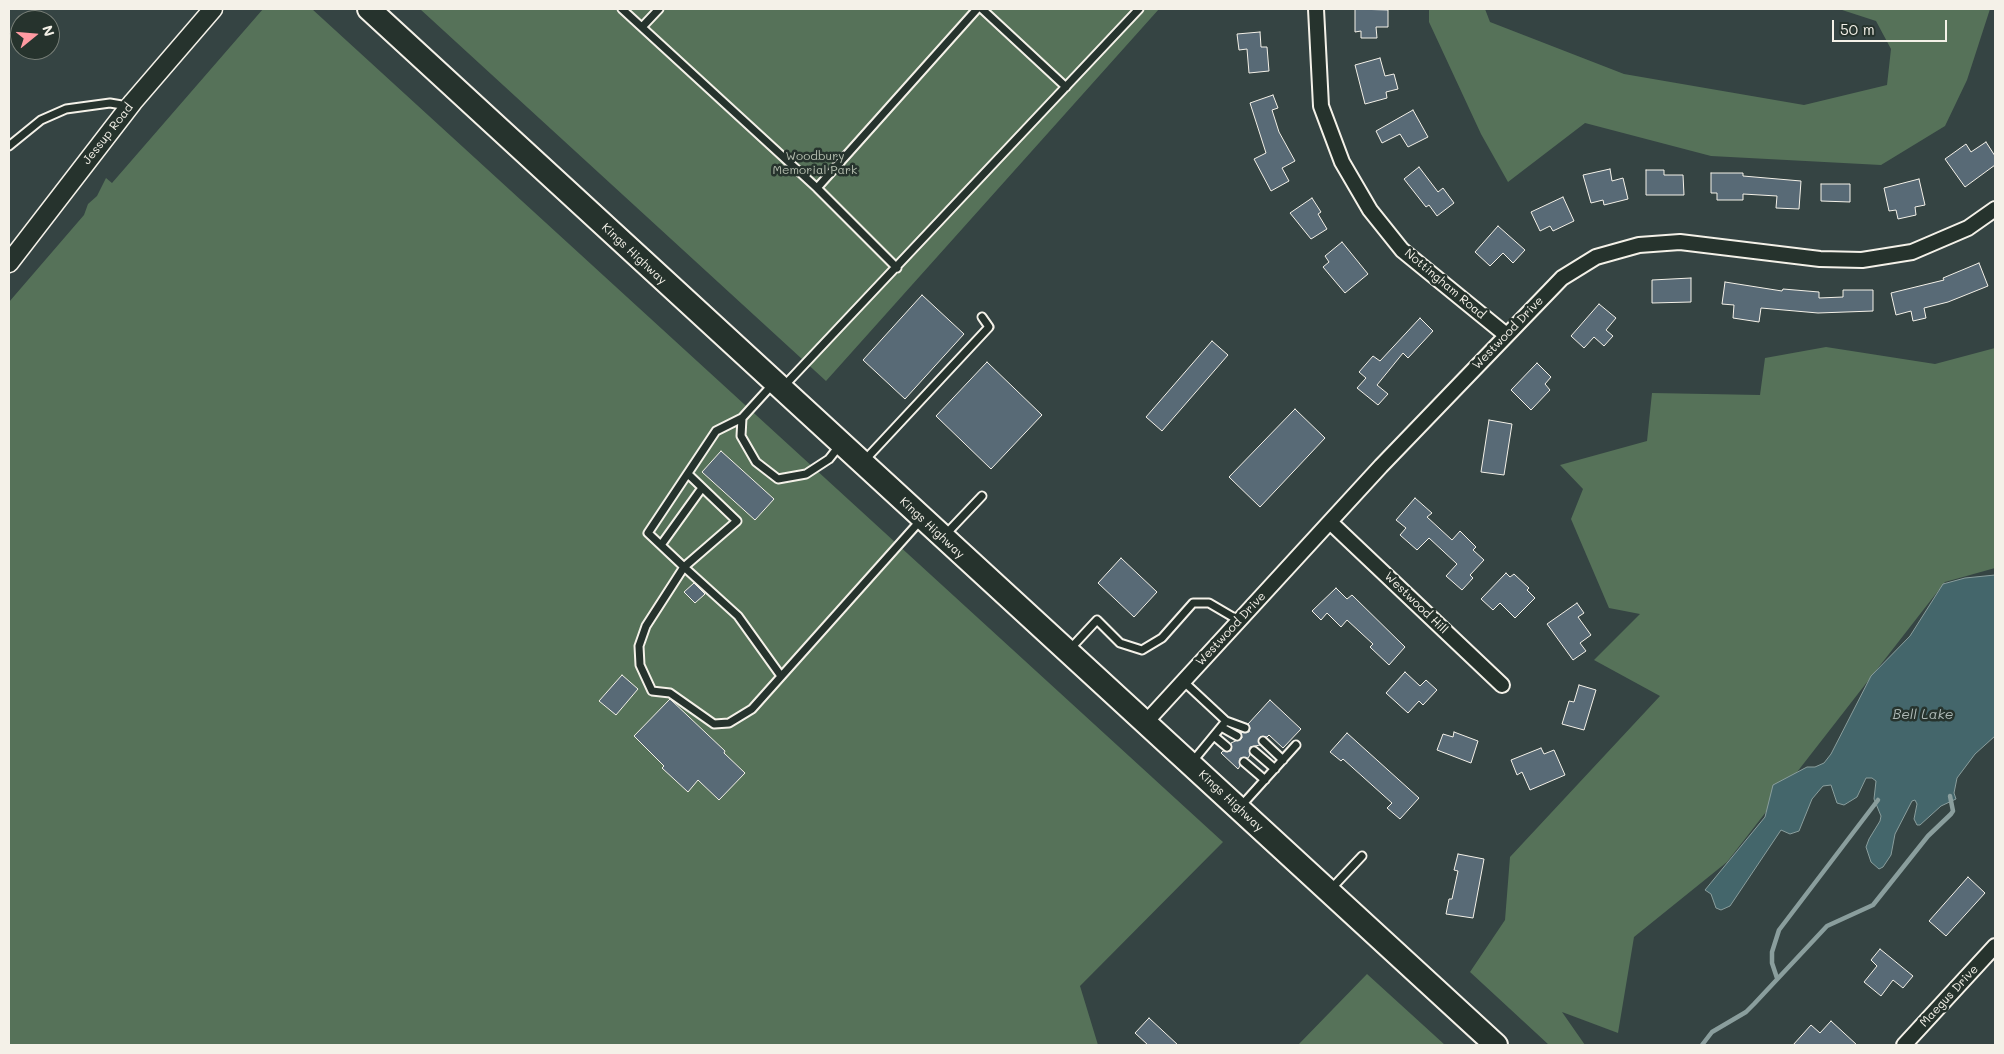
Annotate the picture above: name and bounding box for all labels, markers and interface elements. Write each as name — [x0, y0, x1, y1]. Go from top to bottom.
north arrow — [10, 10, 60, 60]
scale bar — [1834, 10, 1949, 42]
text: 50 m — [1840, 19, 1875, 39]
text: N — [38, 23, 60, 39]
street label: Jessup Road — [80, 101, 136, 167]
park label: Woodbury Memorial Park — [773, 149, 857, 177]
street label: Kings Highway — [599, 220, 669, 288]
street label: Nottingham Road — [1402, 246, 1488, 322]
street label: Westwood Drive — [1470, 294, 1546, 372]
street label: Kings Highway — [897, 494, 967, 562]
street label: Westwood Hill — [1381, 569, 1451, 637]
street label: Westwood Drive — [1193, 589, 1269, 669]
water label: Bell Lake — [1892, 707, 1954, 723]
street label: Kings Highway — [1196, 767, 1266, 835]
street label: Maegus Drive — [1917, 962, 1981, 1030]

